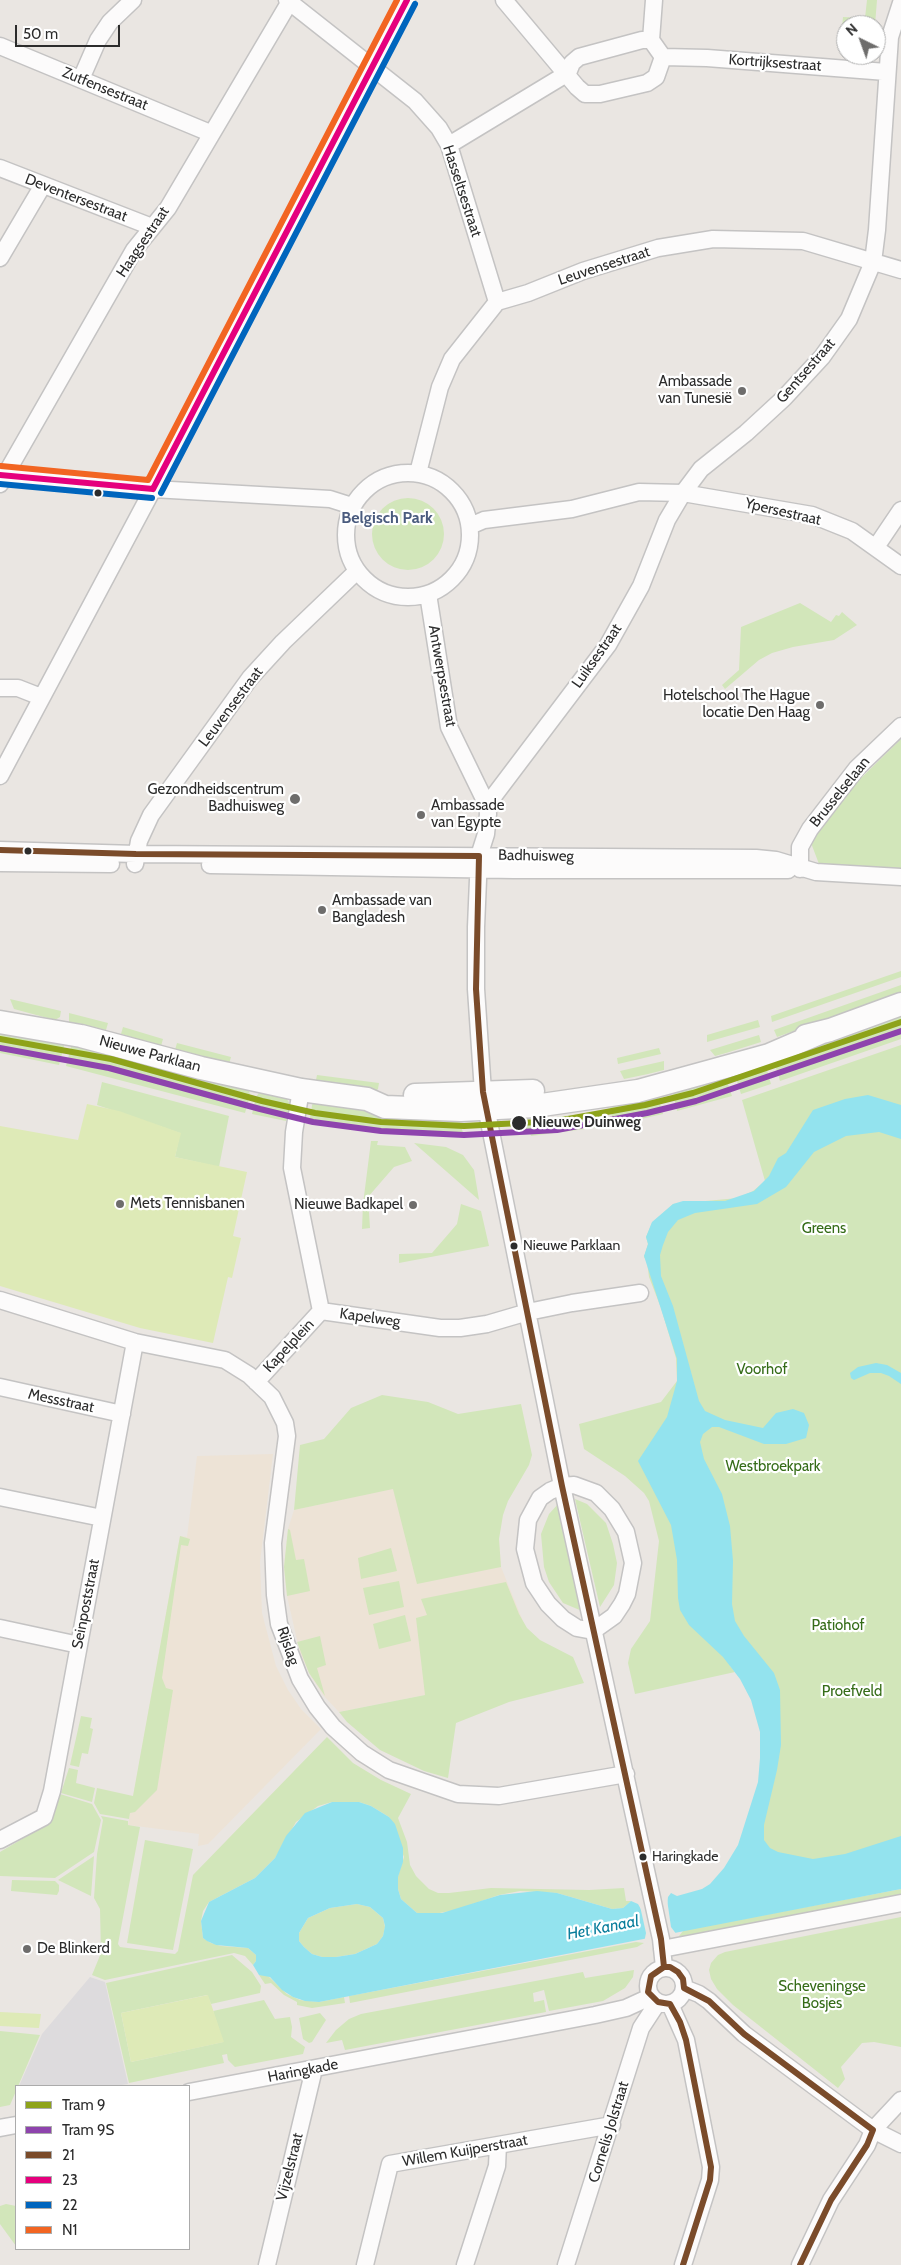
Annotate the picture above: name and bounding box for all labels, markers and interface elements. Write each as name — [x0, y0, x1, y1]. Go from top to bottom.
scale bar — [18, 15, 122, 47]
north arrow — [836, 15, 886, 65]
text: N — [842, 20, 861, 40]
text: 50 m — [23, 25, 58, 43]
street label: Kortrijksestraat — [728, 51, 822, 75]
street label: Zutfensestraat — [60, 64, 150, 114]
street label: Hasseltsestraat — [439, 143, 485, 239]
street label: Deventersestraat — [22, 170, 130, 226]
street label: Haagsestraat — [113, 203, 173, 281]
street label: Leuvensestraat — [556, 243, 652, 289]
street label: Gentsestraat — [773, 335, 839, 407]
place label: Ambassade van Tunesië — [658, 373, 732, 408]
marker: Ambassade van Tunesië — [736, 385, 748, 397]
unlabelled marker — [93, 488, 103, 498]
street label: Ypersestraat — [743, 495, 823, 529]
district label: Belgisch Park — [341, 508, 433, 528]
street label: Luiksestraat — [568, 620, 626, 692]
street label: Antwerpsestraat — [424, 624, 460, 728]
street label: Leuvensestraat — [195, 664, 267, 750]
place label: Hotelschool The Hague locatie Den Haag — [663, 687, 810, 722]
marker: Hotelschool The Hague locatie Den Haag — [814, 699, 826, 711]
street label: Brusselselaan — [806, 753, 874, 831]
place label: Gezondheidscentrum Badhuisweg — [147, 781, 284, 816]
marker: Gezondheidscentrum Badhuisweg — [288, 792, 302, 806]
place label: Ambassade van Egypte — [431, 797, 505, 832]
marker: Ambassade van Egypte — [415, 809, 427, 821]
unlabelled marker — [23, 846, 33, 856]
street label: Badhuisweg — [498, 846, 574, 866]
place label: Ambassade van Bangladesh — [332, 892, 432, 927]
marker: Ambassade van Bangladesh — [316, 904, 328, 916]
street label: Nieuwe Parklaan — [97, 1032, 203, 1076]
marker: Nieuwe Duinweg — [510, 1114, 528, 1132]
place label: Nieuwe Duinweg — [532, 1114, 641, 1132]
place label: Mets Tennisbanen — [130, 1195, 245, 1213]
place label: Nieuwe Badkapel — [294, 1196, 403, 1214]
marker: Mets Tennisbanen — [114, 1198, 126, 1210]
marker: Nieuwe Badkapel — [407, 1199, 419, 1211]
park label: Greens — [802, 1220, 846, 1238]
place label: Nieuwe Parklaan — [523, 1238, 620, 1254]
marker: Nieuwe Parklaan — [509, 1241, 519, 1251]
street label: Kapelweg — [338, 1305, 402, 1331]
street label: Kapelplein — [260, 1316, 318, 1376]
park label: Voorhof — [737, 1361, 787, 1379]
street label: Messstraat — [26, 1385, 96, 1417]
park label: Westbroekpark — [725, 1458, 821, 1476]
street label: Seinpoststraat — [68, 1558, 104, 1650]
park label: Patiohof — [811, 1617, 865, 1635]
street label: Rijslag — [273, 1624, 303, 1668]
park label: Proefveld — [822, 1683, 882, 1701]
place label: Haringkade — [652, 1849, 719, 1865]
marker: Haringkade — [638, 1852, 648, 1862]
water label: Het Kanaal — [565, 1912, 641, 1944]
place label: De Blinkerd — [37, 1940, 110, 1958]
marker: De Blinkerd — [21, 1943, 33, 1955]
park label: Scheveningse Bosjes — [778, 1978, 866, 2013]
street label: Haringkade — [266, 2055, 340, 2087]
street label: Cornelis Jolstraat — [585, 2079, 633, 2185]
legend — [15, 2085, 190, 2250]
text: Tram 9 — [62, 2096, 106, 2114]
text: Tram 9S — [62, 2121, 114, 2139]
street label: Vijzelstraat — [273, 2131, 307, 2203]
street label: Willem Kuijperstraat — [401, 2131, 529, 2171]
text: 21 — [62, 2146, 75, 2164]
text: 23 — [62, 2171, 78, 2189]
text: 22 — [62, 2196, 78, 2214]
text: N1 — [62, 2221, 77, 2239]

